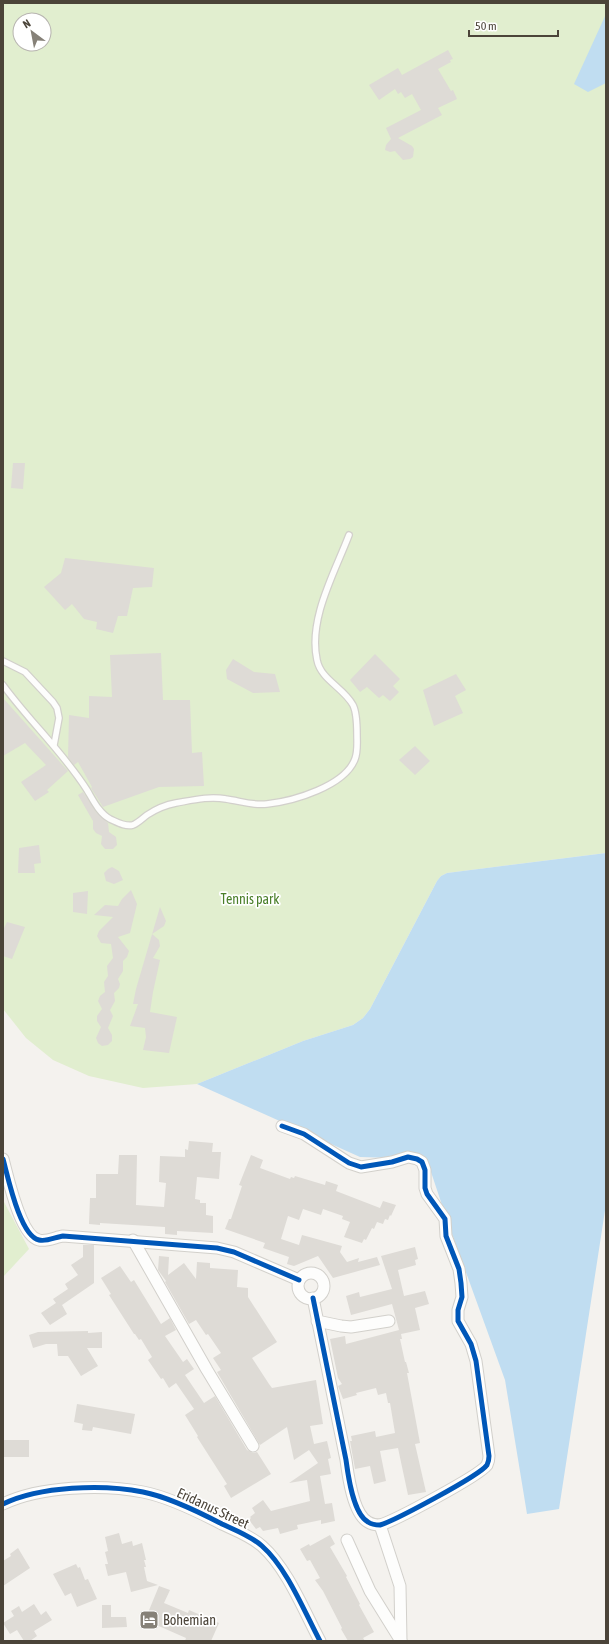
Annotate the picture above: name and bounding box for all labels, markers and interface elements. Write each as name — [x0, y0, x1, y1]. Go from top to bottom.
north arrow — [12, 12, 52, 52]
scale bar — [469, 12, 558, 38]
text: N — [21, 17, 33, 30]
text: 50 m — [475, 19, 497, 33]
park label: Tennis park — [221, 891, 279, 907]
street label: Eridanus Street — [174, 1484, 252, 1532]
hotel icon: Bohemian — [138, 1609, 160, 1631]
place label: Bohemian — [163, 1612, 216, 1628]

